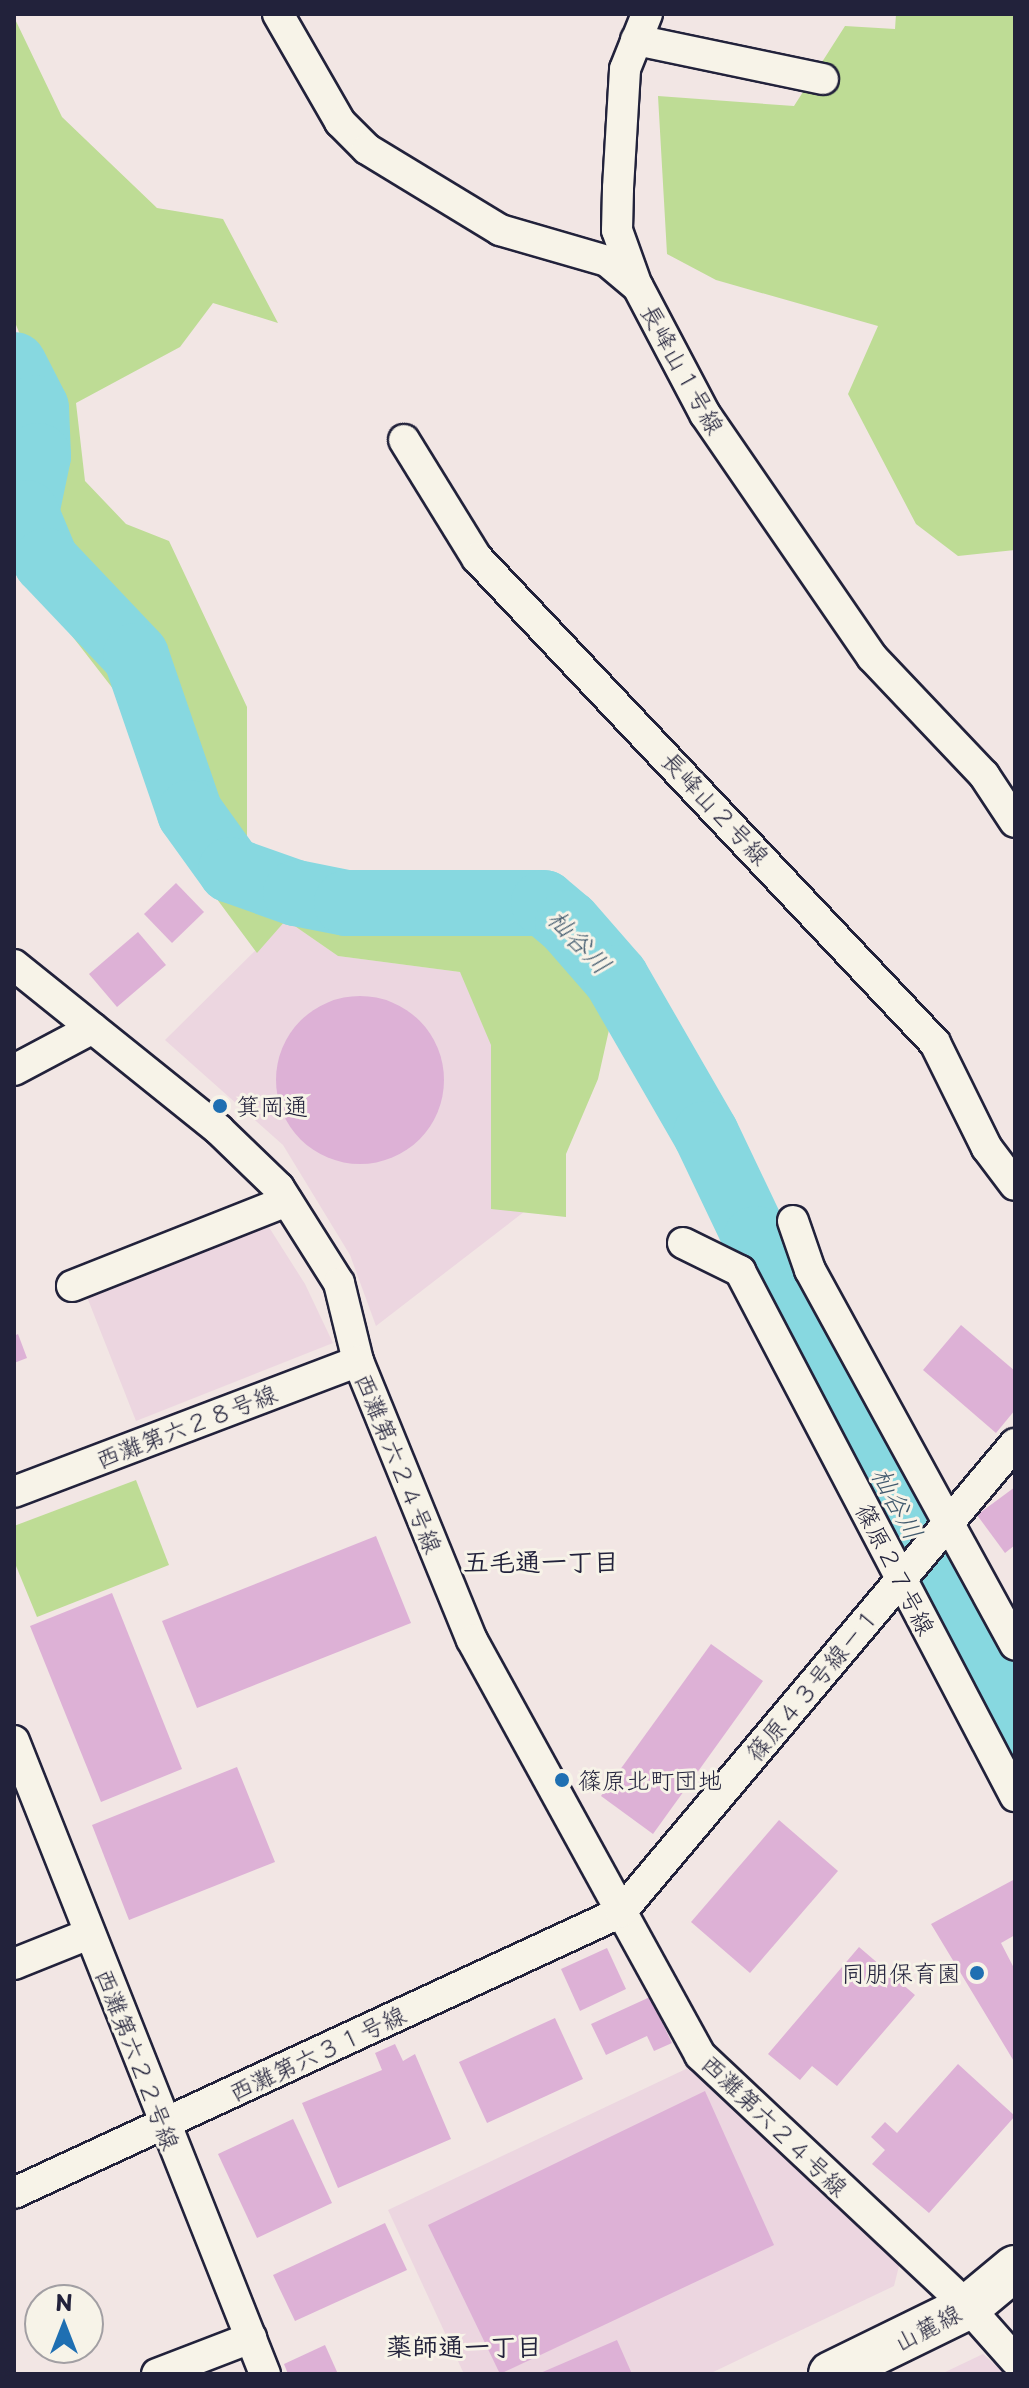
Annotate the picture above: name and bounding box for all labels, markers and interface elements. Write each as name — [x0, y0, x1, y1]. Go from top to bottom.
street label: 長峰山１号線 — [635, 299, 731, 439]
street label: 長峰山２号線 — [656, 746, 776, 870]
water label: 杣谷川 — [542, 902, 618, 980]
place label: 箕岡通 — [236, 1092, 308, 1120]
marker: 箕岡通 — [211, 1097, 229, 1115]
street label: 西灘第六２４号線 — [350, 1369, 448, 1557]
street label: 西灘第六２８号線 — [91, 1378, 281, 1474]
water label: 杣谷川 — [866, 1461, 930, 1545]
street label: 篠原２７号線 — [850, 1498, 942, 1640]
district label: 五毛通一丁目 — [463, 1545, 619, 1577]
street label: 篠原４３号線－１ — [739, 1601, 885, 1767]
place label: 篠原北町団地 — [578, 1766, 722, 1794]
marker: 篠原北町団地 — [553, 1771, 571, 1789]
place label: 同朋保育園 — [841, 1959, 961, 1987]
street label: 西灘第六２２号線 — [90, 1964, 186, 2154]
marker: 同朋保育園 — [968, 1964, 986, 1982]
street label: 西灘第六３１号線 — [224, 1999, 410, 2107]
street label: 西灘第六２４号線 — [696, 2048, 854, 2202]
north arrow — [24, 2284, 104, 2364]
text: N — [55, 2285, 73, 2318]
street label: 山麓線 — [888, 2298, 966, 2356]
district label: 薬師通一丁目 — [386, 2330, 542, 2362]

